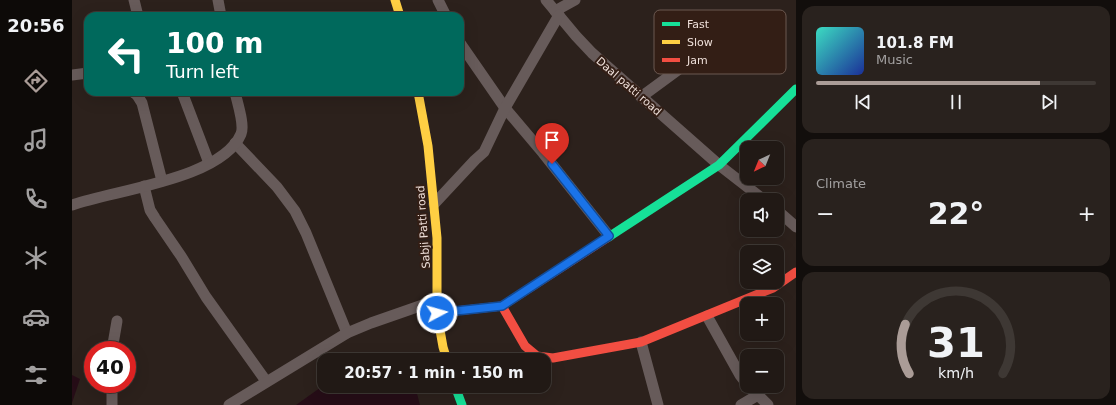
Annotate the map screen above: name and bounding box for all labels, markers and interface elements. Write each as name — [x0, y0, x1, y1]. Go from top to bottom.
legend — [654, 10, 786, 74]
text: 20:56 — [7, 15, 65, 36]
text: Fast — [687, 18, 710, 31]
text: 100 m — [166, 27, 263, 60]
icon: left — [100, 28, 152, 80]
text: 101.8 FM — [876, 34, 954, 52]
text: Slow — [687, 36, 713, 49]
text: Music — [876, 52, 913, 67]
text: Jam — [686, 54, 708, 67]
street label: Daal patti road — [593, 55, 664, 118]
text: Turn left — [166, 61, 239, 82]
icon: directions — [22, 67, 50, 95]
icon: previous — [852, 91, 874, 113]
icon: pause — [945, 91, 967, 113]
icon: next — [1038, 91, 1060, 113]
pin — [535, 123, 569, 164]
icon: music — [22, 126, 50, 154]
icon: arrive — [541, 129, 563, 151]
north arrow — [740, 141, 784, 185]
map controls — [740, 141, 784, 393]
text: Climate — [816, 176, 866, 191]
icon: phone — [22, 185, 50, 213]
street label: Sabji Patti road — [414, 185, 433, 269]
button: sound — [740, 193, 784, 237]
text: 22° — [928, 196, 984, 231]
text: − — [816, 201, 834, 226]
text: + — [1078, 201, 1096, 226]
icon: climate — [22, 244, 50, 272]
button: layers — [740, 245, 784, 289]
position arrow — [416, 292, 458, 334]
button: + — [740, 297, 784, 341]
icon: car — [22, 303, 50, 331]
text: 31 — [927, 317, 985, 366]
speed limit sign: 40 — [84, 341, 136, 393]
button: − — [740, 349, 784, 393]
icon: filters — [22, 361, 50, 389]
text: 20:57 · 1 min · 150 m — [344, 364, 524, 382]
text: km/h — [938, 364, 974, 380]

